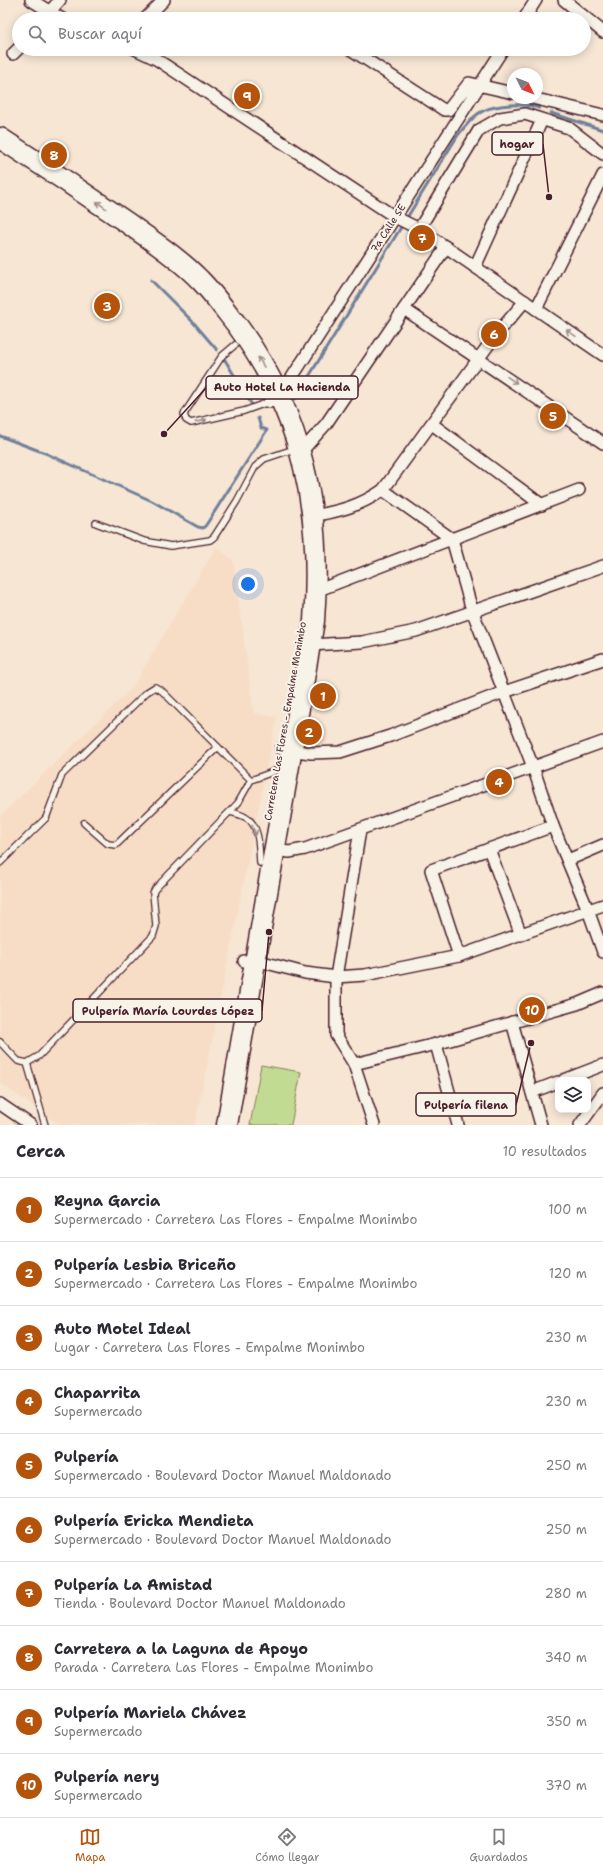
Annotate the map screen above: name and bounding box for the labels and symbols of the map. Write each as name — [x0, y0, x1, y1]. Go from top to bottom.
north arrow — [507, 68, 543, 104]
pin: 9 — [234, 81, 260, 111]
callout: hogar — [492, 132, 543, 155]
text: hogar — [500, 137, 535, 152]
pin: 8 — [41, 140, 67, 170]
one-way arrow — [96, 201, 107, 209]
street label: 7a Calle SE — [368, 201, 408, 255]
pin: 7 — [409, 223, 435, 253]
pin: 3 — [94, 291, 120, 321]
pin: 6 — [481, 319, 507, 349]
one-way arrow — [566, 329, 577, 337]
one-way arrow — [257, 356, 265, 368]
callout: Auto Hotel La Hacienda — [206, 376, 358, 399]
one-way arrow — [507, 376, 518, 384]
text: Auto Hotel La Hacienda — [214, 380, 351, 395]
pin: 5 — [540, 401, 566, 431]
one-way arrow — [194, 417, 207, 425]
your location — [238, 574, 258, 594]
street label: Carretera Las Flores - Empalme Monimbo — [261, 620, 309, 822]
pin: 1 — [310, 681, 336, 711]
pin: 2 — [296, 717, 322, 747]
pin: 4 — [486, 767, 512, 797]
one-way arrow — [251, 824, 259, 836]
pin: 10 — [519, 995, 545, 1025]
callout: Pulpería María Lourdes López — [73, 999, 262, 1022]
text: Pulpería María Lourdes López — [82, 1004, 255, 1019]
callout: Pulpería filena — [416, 1093, 516, 1116]
text: Pulpería filena — [424, 1098, 509, 1113]

